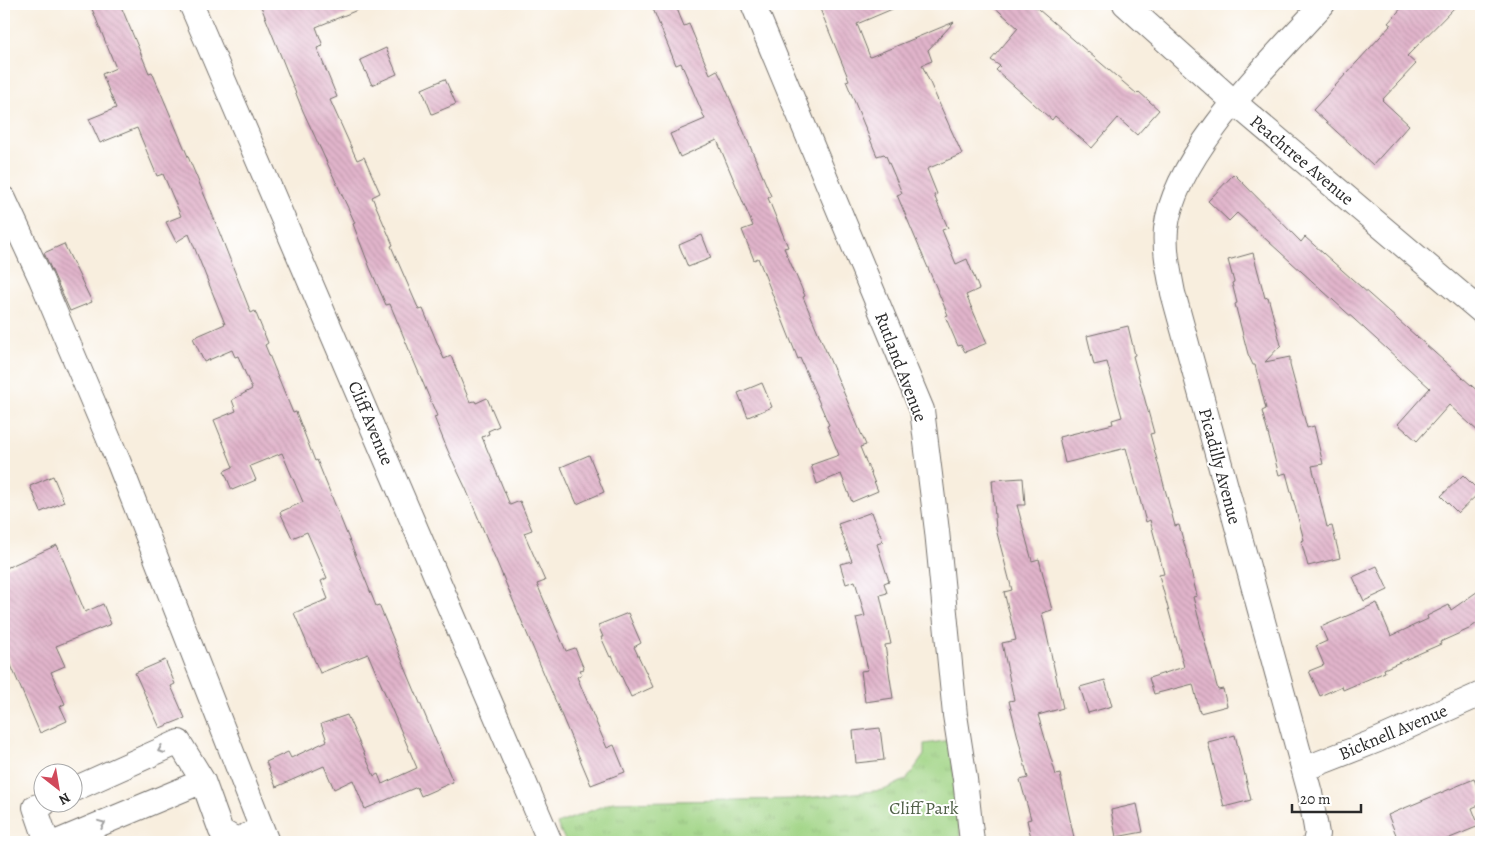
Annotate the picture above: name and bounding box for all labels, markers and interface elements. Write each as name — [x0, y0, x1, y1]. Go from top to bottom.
street label: Peachtree Avenue — [1245, 109, 1359, 211]
street label: Rutland Avenue — [869, 309, 933, 425]
street label: Cliff Avenue — [343, 377, 399, 469]
street label: Picadilly Avenue — [1193, 405, 1247, 527]
street label: Bicknell Avenue — [1335, 698, 1451, 766]
one-way arrow — [157, 744, 166, 755]
north arrow — [32, 764, 82, 814]
scale bar — [1292, 781, 1361, 813]
text: N — [55, 788, 74, 809]
text: 20 m — [1300, 789, 1331, 809]
park label: Cliff Park — [889, 796, 959, 820]
one-way arrow — [97, 820, 106, 830]

